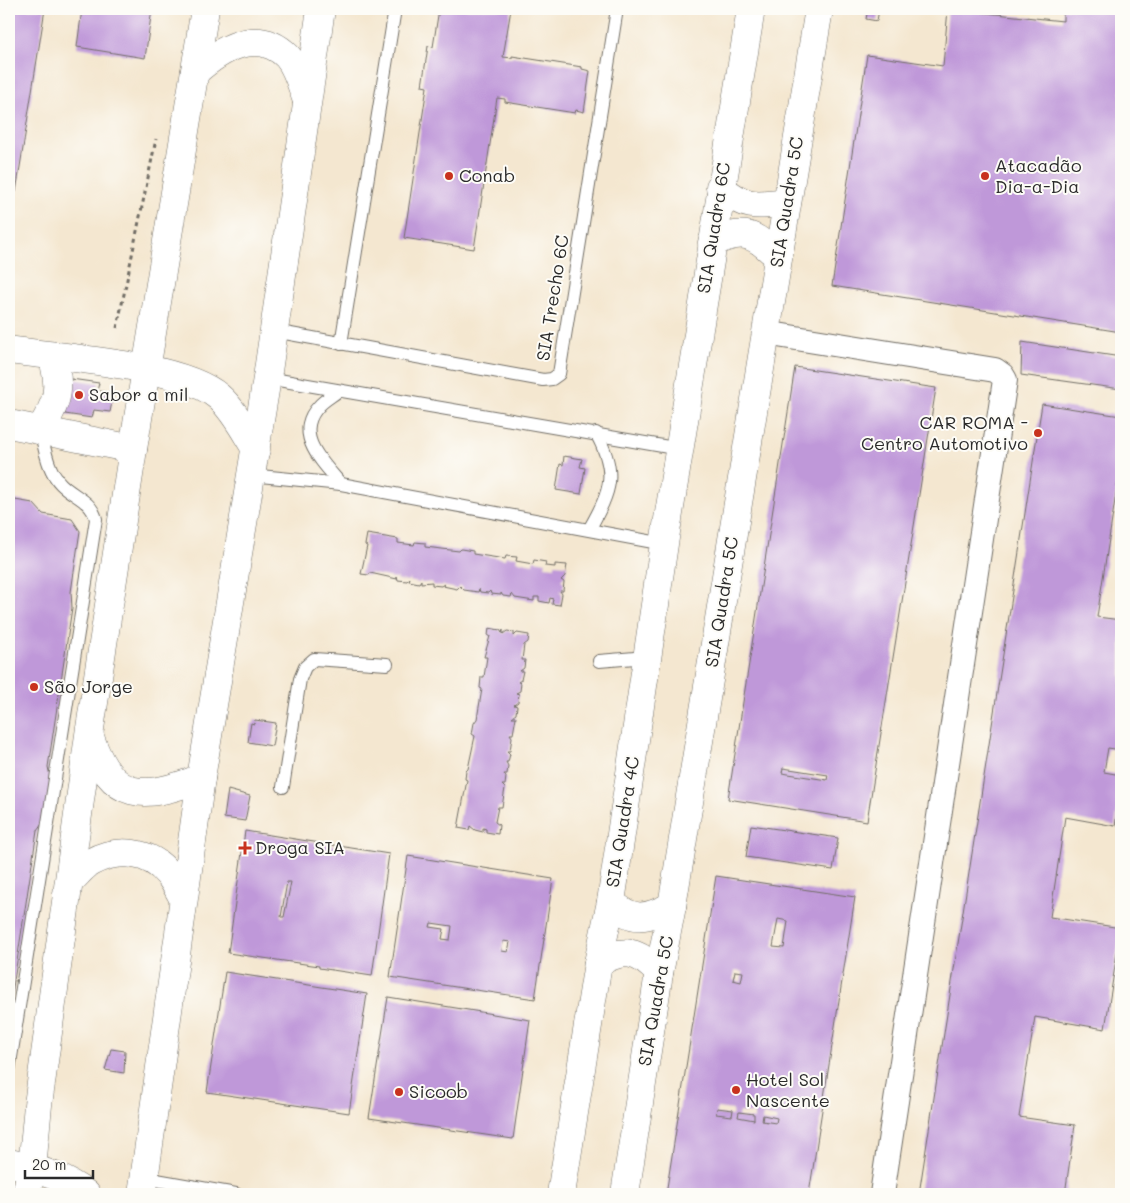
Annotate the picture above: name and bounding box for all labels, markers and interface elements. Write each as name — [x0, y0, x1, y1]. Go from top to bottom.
street label: SIA Quadra 5C — [764, 135, 808, 269]
place label: Atacadão Dia-a-Dia — [995, 153, 1082, 198]
street label: SIA Quadra 6C — [691, 160, 735, 295]
place label: Conab — [459, 163, 515, 187]
marker: Conab — [443, 170, 455, 182]
marker: Atacadão Dia-a-Dia — [979, 170, 991, 182]
street label: SIA Trecho 6C — [530, 233, 574, 363]
place label: Sabor a mil — [89, 382, 189, 406]
marker: Sabor a mil — [73, 389, 85, 401]
place label: CAR ROMA - Centro Automotivo — [861, 410, 1028, 455]
marker: CAR ROMA - Centro Automotivo — [1032, 427, 1044, 439]
street label: SIA Quadra 5C — [699, 535, 743, 669]
place label: São Jorge — [44, 674, 133, 698]
marker: São Jorge — [28, 681, 40, 693]
street label: SIA Quadra 4C — [600, 755, 644, 889]
place label: Droga SIA — [255, 835, 345, 859]
marker: Droga SIA — [239, 842, 251, 854]
street label: SIA Quadra 5C — [632, 934, 678, 1068]
place label: Hotel Sol Nascente — [746, 1067, 830, 1112]
place label: Sicoob — [409, 1079, 468, 1103]
marker: Hotel Sol Nascente — [730, 1084, 742, 1096]
marker: Sicoob — [393, 1086, 405, 1098]
scale bar — [25, 1148, 92, 1180]
text: 20 m — [32, 1154, 66, 1174]

